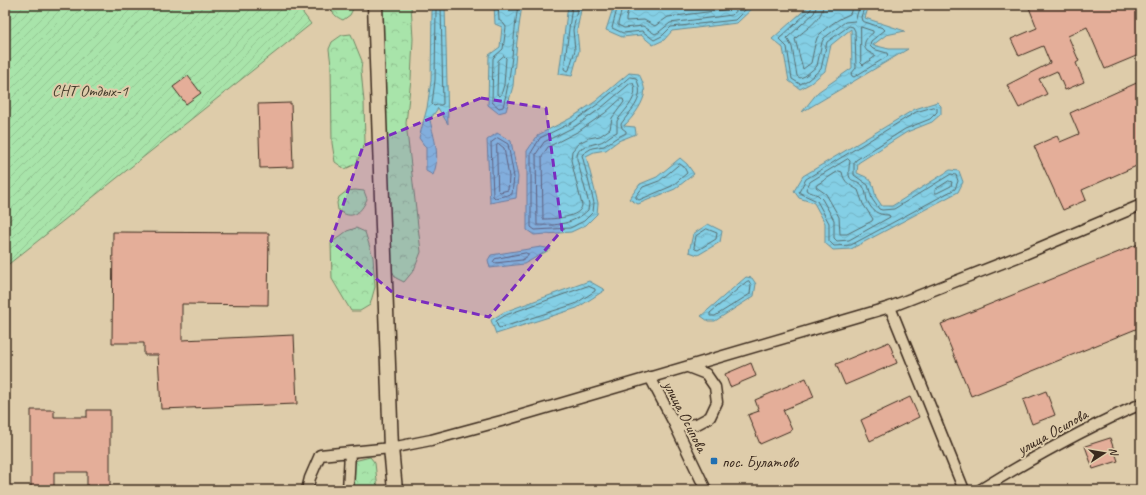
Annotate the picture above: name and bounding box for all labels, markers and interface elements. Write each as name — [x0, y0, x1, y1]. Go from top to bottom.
park label: СНТ Отдых-1 — [52, 81, 129, 101]
street label: улица Осипова — [658, 376, 712, 457]
street label: улица Осипова — [1013, 404, 1092, 460]
north arrow — [1084, 433, 1124, 473]
text: N — [1106, 446, 1122, 458]
place label: пос. Булатово — [722, 452, 799, 472]
marker: пос. Булатово — [709, 456, 719, 466]

